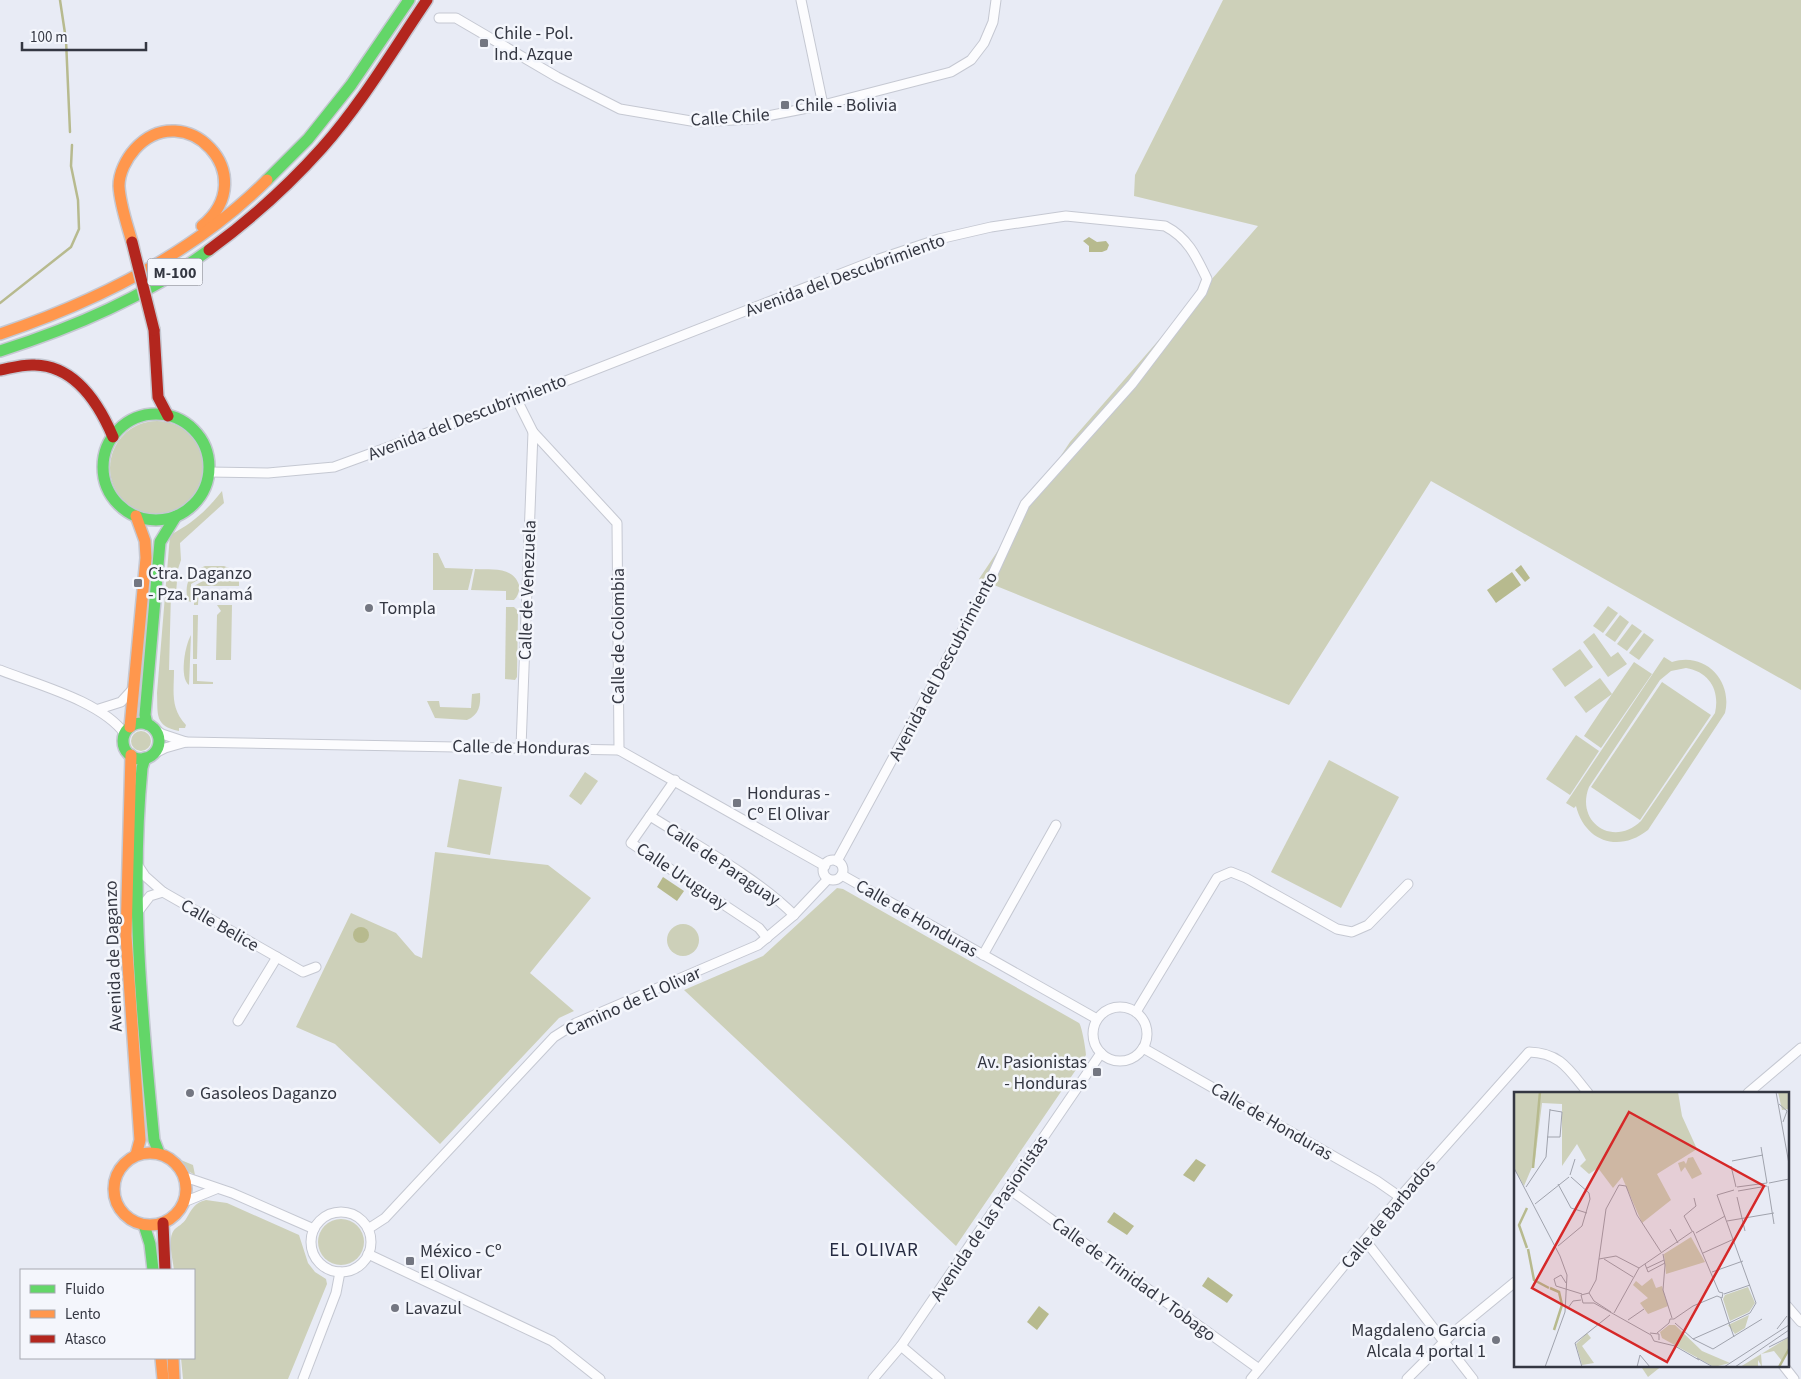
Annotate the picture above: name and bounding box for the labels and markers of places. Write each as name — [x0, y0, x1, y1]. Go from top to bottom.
place label: Chile - Pol. Ind. Azque — [494, 21, 573, 67]
marker: Chile - Pol. Ind. Azque — [478, 37, 490, 49]
place label: Chile - Bolivia — [795, 93, 897, 118]
marker: Chile - Bolivia — [779, 99, 791, 111]
place label: Ctra. Daganzo - Pza. Panamá — [148, 561, 253, 607]
marker: Ctra. Daganzo - Pza. Panamá — [132, 577, 144, 589]
place label: Tompla — [379, 596, 436, 621]
marker: Tompla — [363, 602, 375, 614]
place label: Honduras - Cº El Olivar — [747, 781, 830, 827]
marker: Honduras - Cº El Olivar — [731, 797, 743, 809]
place label: Av. Pasionistas - Honduras — [978, 1050, 1087, 1096]
marker: Av. Pasionistas - Honduras — [1091, 1066, 1103, 1078]
place label: Gasoleos Daganzo — [200, 1081, 337, 1106]
marker: Gasoleos Daganzo — [184, 1087, 196, 1099]
place label: México - Cº El Olivar — [420, 1239, 502, 1285]
marker: México - Cº El Olivar — [404, 1255, 416, 1267]
place label: Lavazul — [405, 1296, 462, 1321]
marker: Lavazul — [389, 1302, 401, 1314]
place label: Magdaleno Garcia Alcala 4 portal 1 — [1351, 1318, 1486, 1364]
marker: Magdaleno Garcia Alcala 4 portal 1 — [1490, 1334, 1502, 1346]

